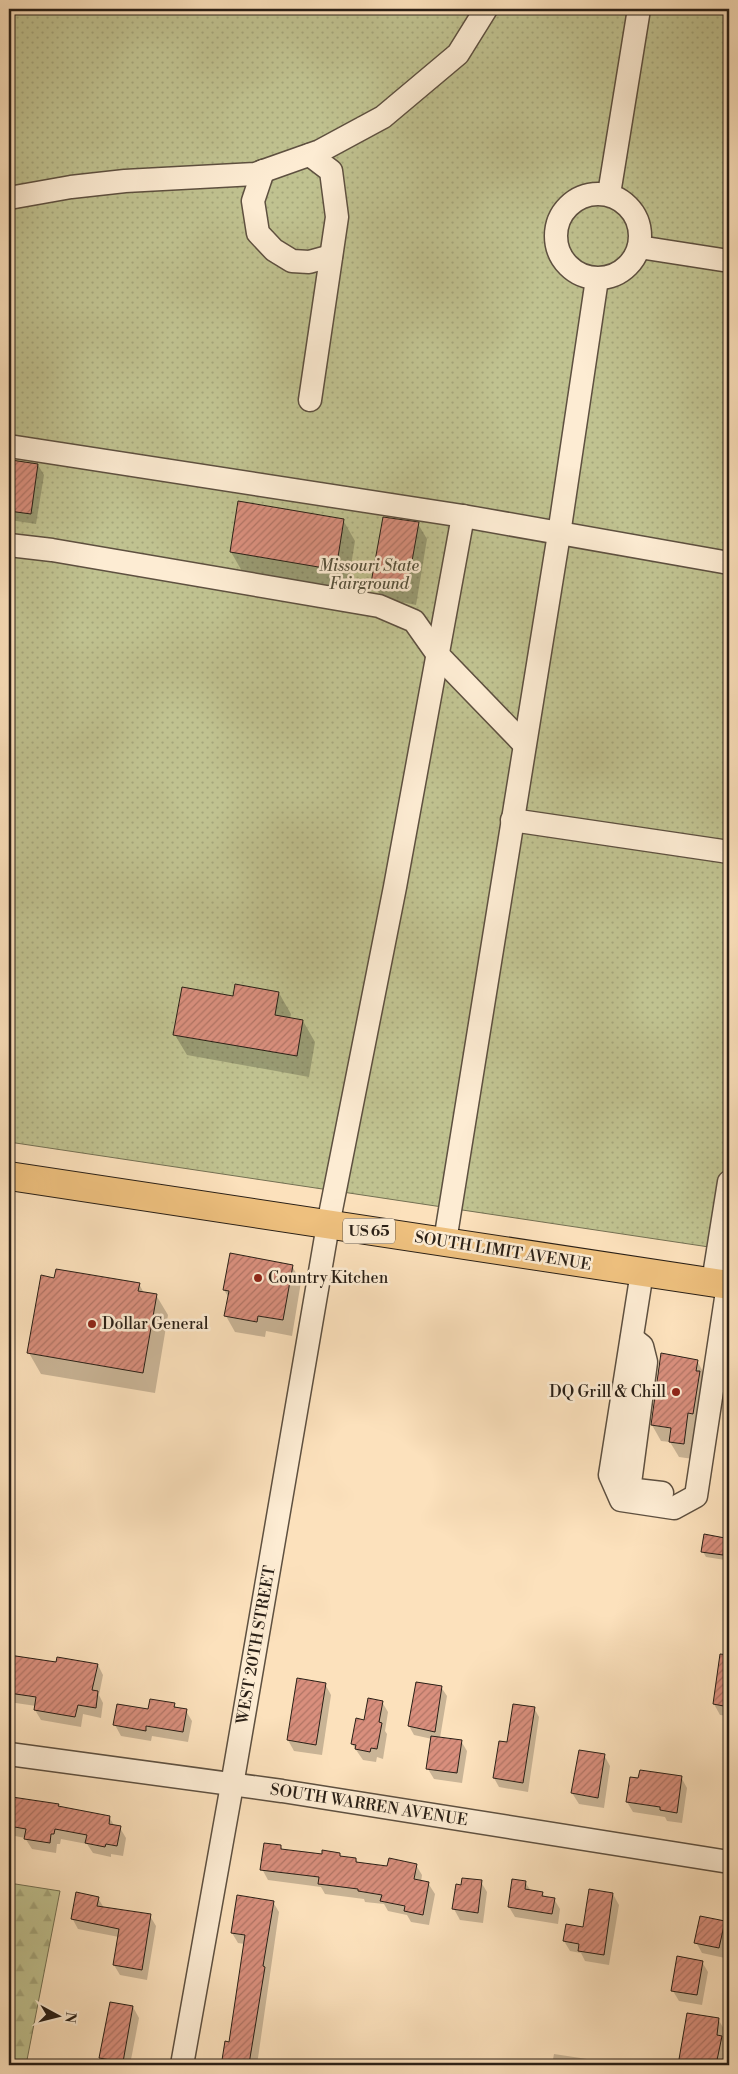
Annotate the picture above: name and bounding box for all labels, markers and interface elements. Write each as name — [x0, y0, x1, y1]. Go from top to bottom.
park label: Missouri State Fairground — [319, 556, 419, 594]
road number: US 65 — [343, 1218, 395, 1244]
street label: SOUTH LIMIT AVENUE — [413, 1227, 593, 1275]
place label: Country Kitchen — [268, 1268, 389, 1288]
marker: Country Kitchen — [252, 1272, 264, 1284]
place label: Dollar General — [102, 1314, 209, 1334]
marker: Dollar General — [86, 1318, 98, 1330]
place label: DQ Grill & Chill — [549, 1382, 666, 1402]
marker: DQ Grill & Chill — [670, 1386, 682, 1398]
street label: WEST 20TH STREET — [232, 1564, 280, 1727]
street label: SOUTH WARREN AVENUE — [269, 1780, 469, 1830]
north arrow — [32, 1992, 82, 2042]
text: N — [60, 2011, 80, 2024]

